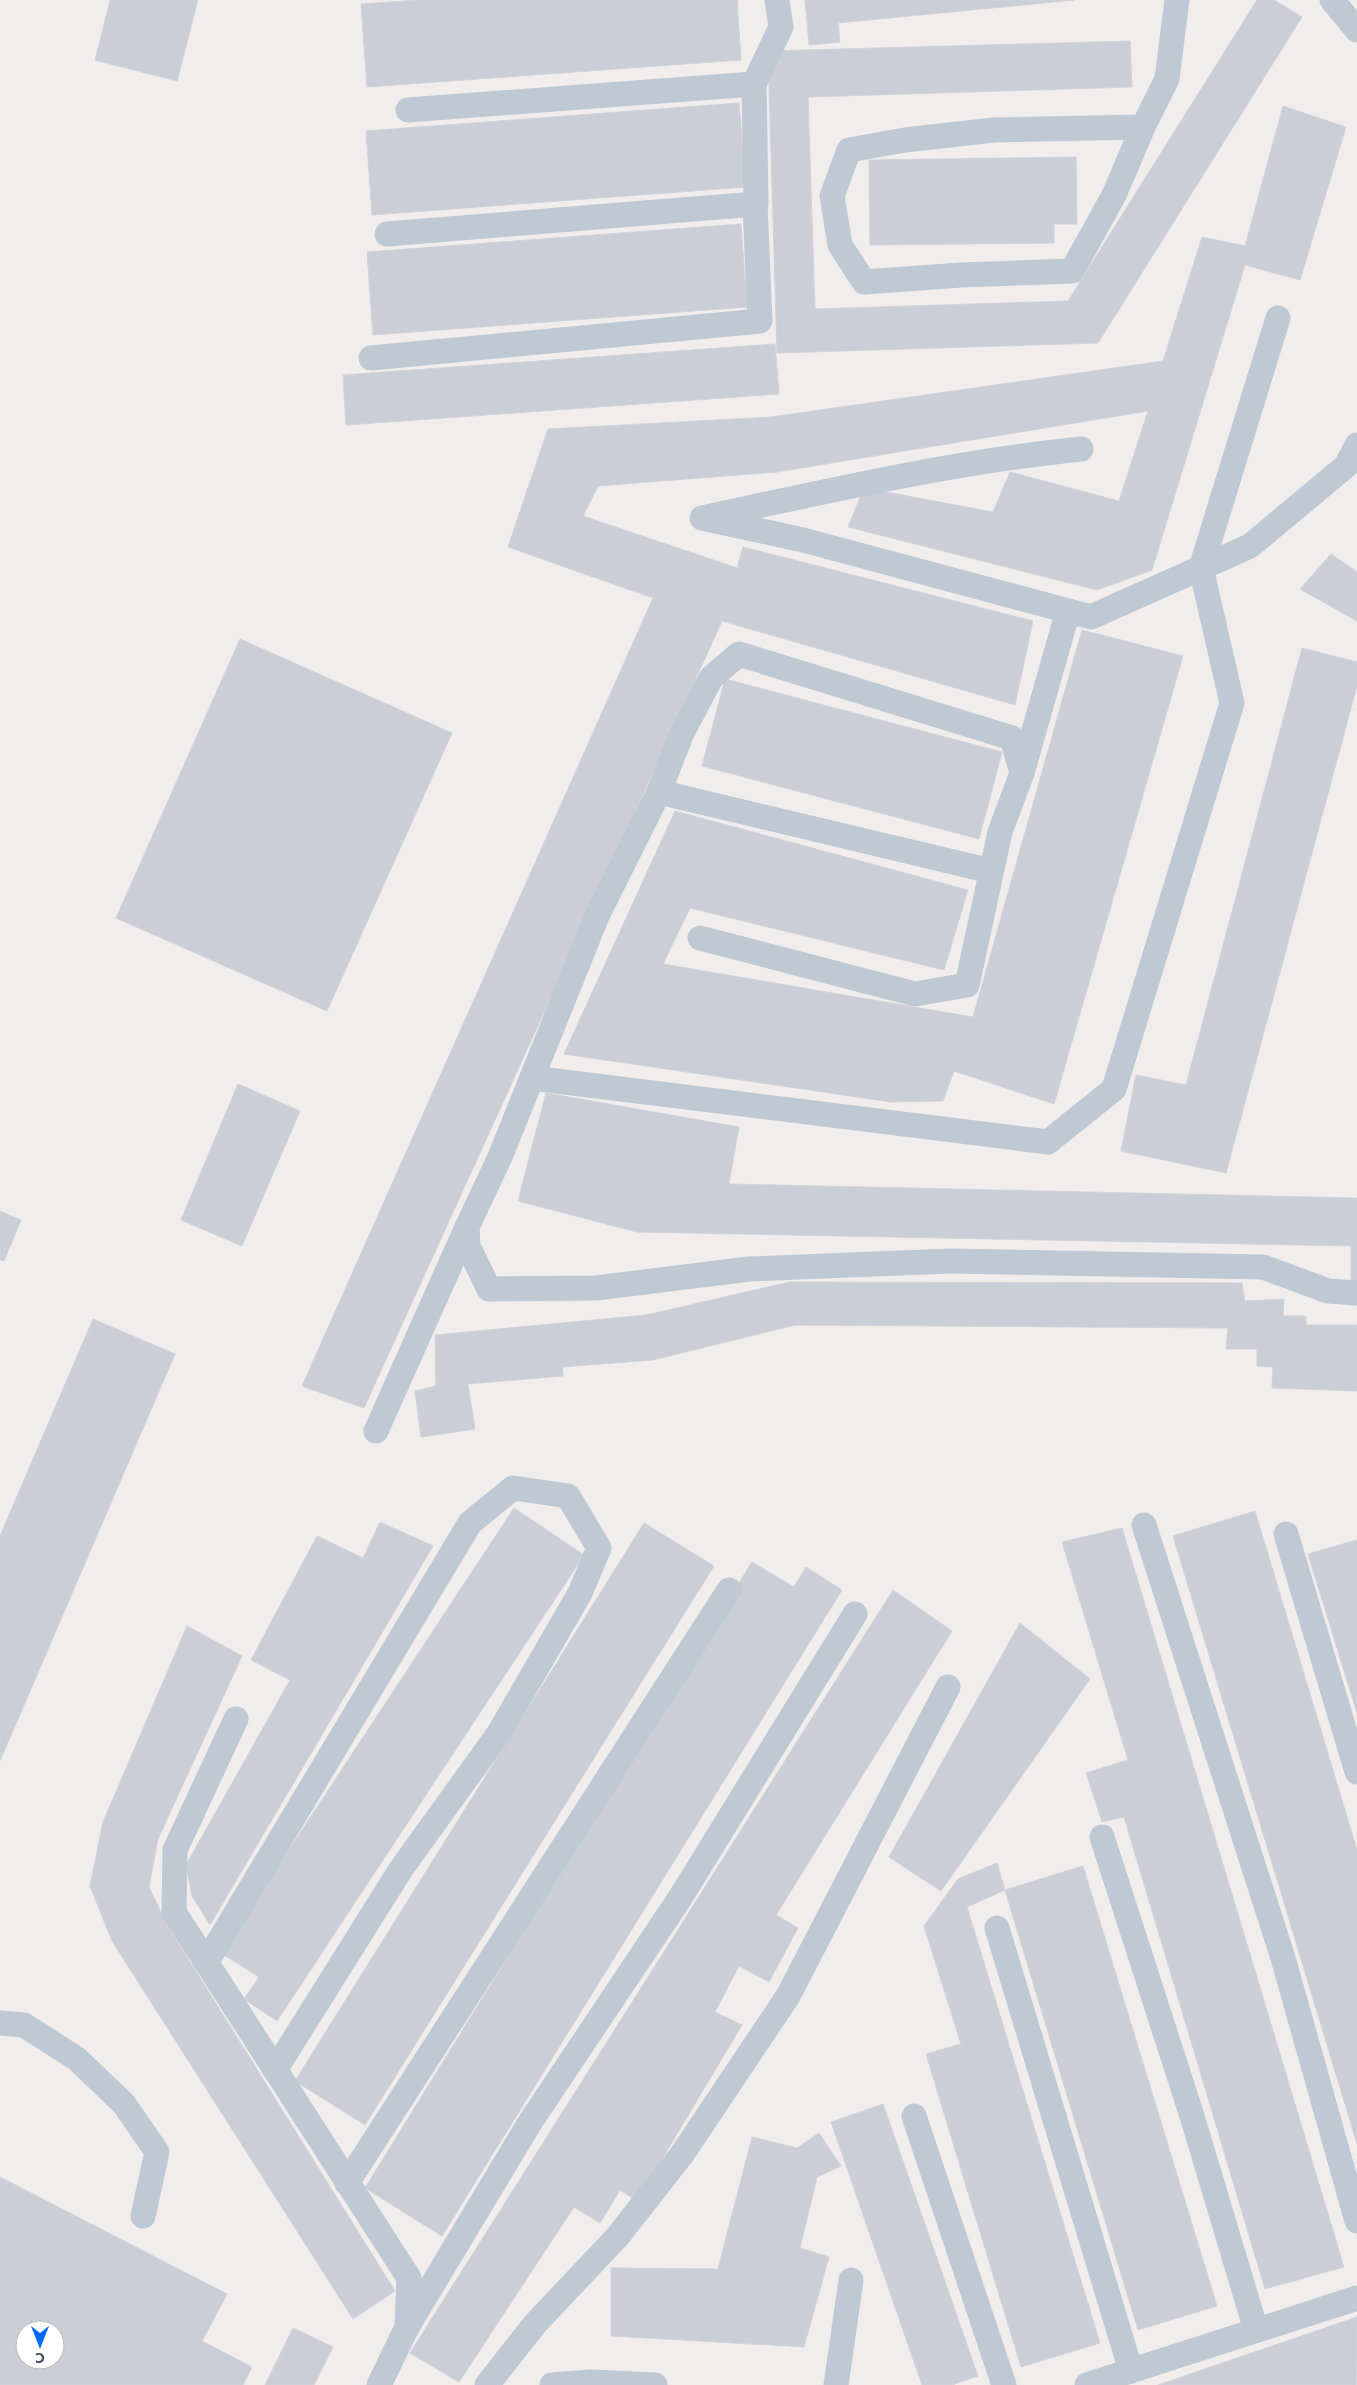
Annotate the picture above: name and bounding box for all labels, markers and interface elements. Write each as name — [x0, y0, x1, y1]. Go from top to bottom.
north arrow — [15, 2320, 65, 2370]
text: С — [35, 2350, 45, 2367]

